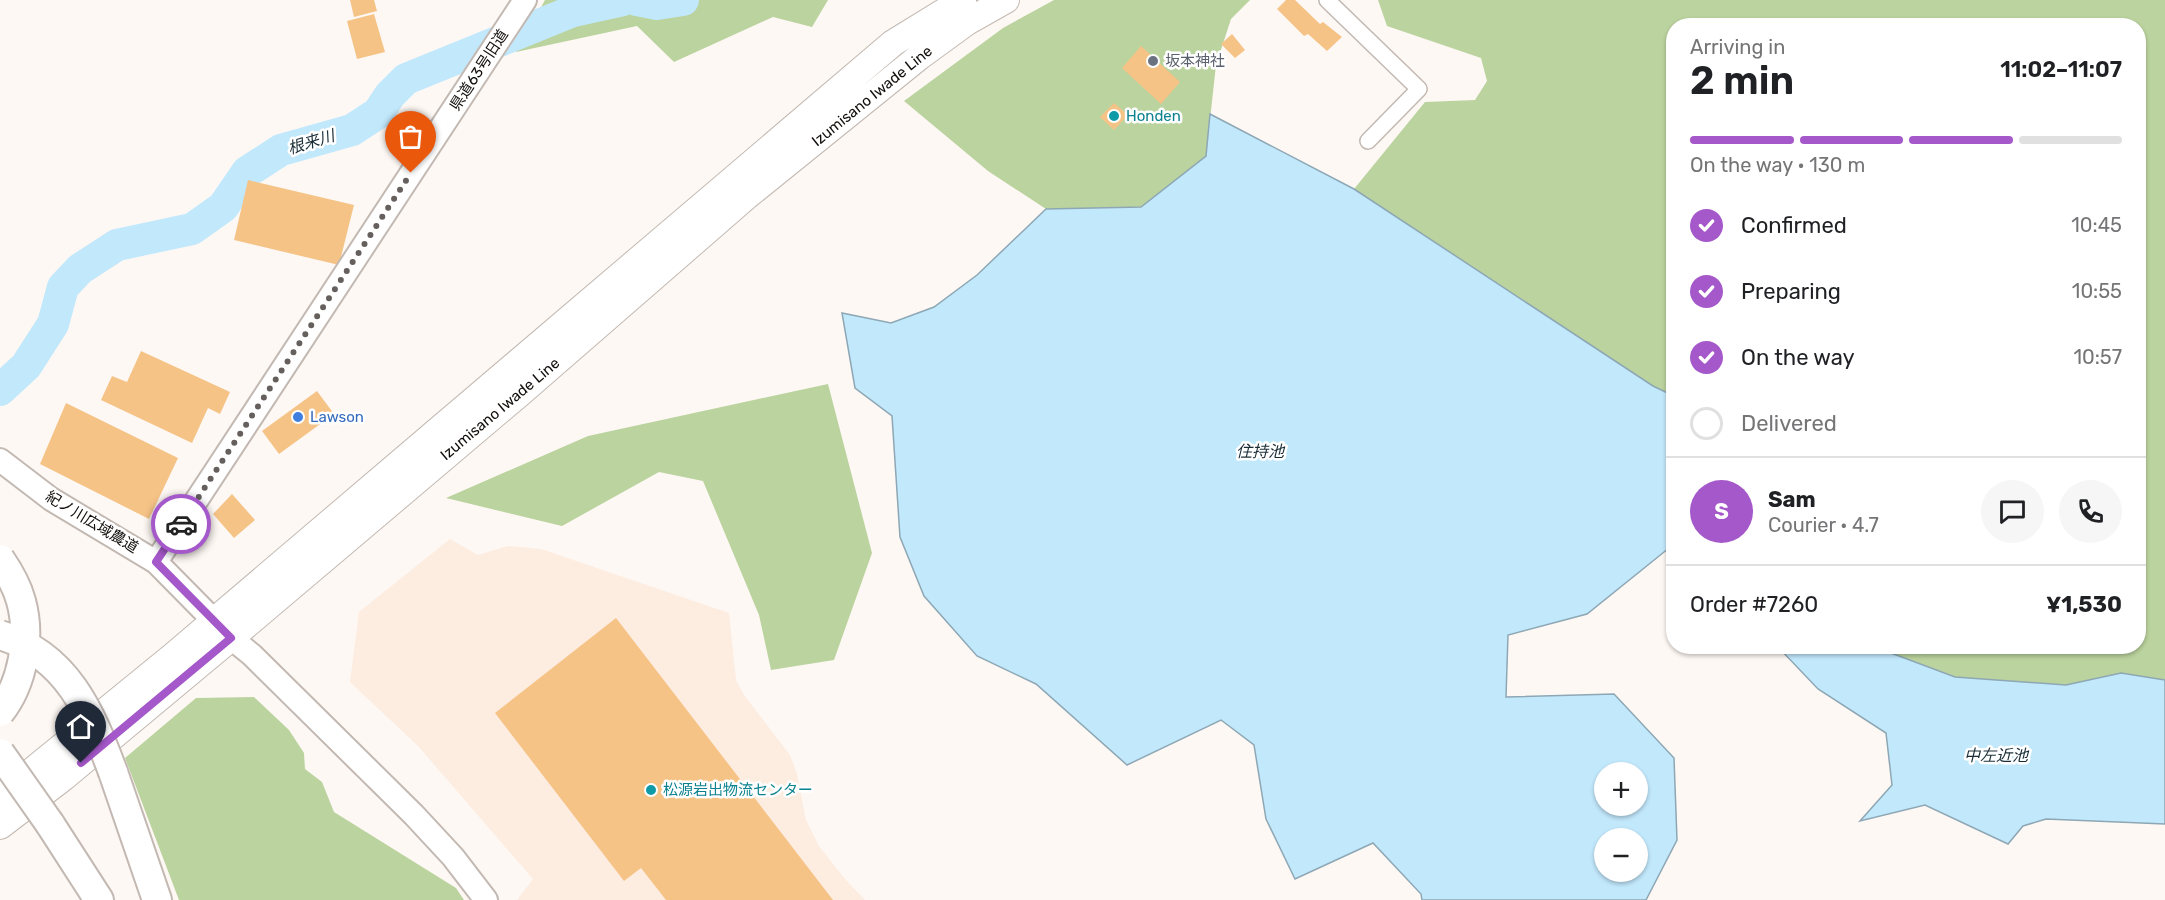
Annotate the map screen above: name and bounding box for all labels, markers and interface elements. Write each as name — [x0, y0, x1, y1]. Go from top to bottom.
street label: 県道63号旧道 — [446, 26, 512, 114]
text: Arriving in — [1690, 35, 1785, 59]
street label: Izumisano Iwade Line — [808, 42, 936, 150]
place label: 坂本神社 — [1165, 52, 1225, 70]
marker: 坂本神社 — [1146, 54, 1160, 68]
text: 11:02–11:07 — [2000, 56, 2122, 83]
text: 2 min — [1690, 58, 1794, 104]
place label: Honden — [1126, 107, 1181, 125]
marker: Honden — [1107, 109, 1121, 123]
pin — [385, 111, 436, 173]
icon: bag — [394, 120, 427, 153]
water label: 根来川 — [285, 125, 339, 158]
text: On the way · 130 m — [1690, 153, 1865, 177]
icon: check — [1690, 209, 1723, 242]
text: Confirmed — [1741, 212, 1847, 239]
text: 10:45 — [2071, 213, 2122, 237]
icon: check — [1690, 275, 1723, 308]
text: Preparing — [1741, 278, 1841, 305]
text: 10:55 — [2072, 279, 2122, 303]
icon: check — [1690, 341, 1723, 374]
text: On the way — [1741, 344, 1855, 371]
text: 10:57 — [2073, 345, 2122, 369]
street label: Izumisano Iwade Line — [437, 354, 563, 464]
place label: Lawson — [310, 408, 364, 426]
marker: Lawson — [291, 410, 305, 424]
text: Delivered — [1741, 410, 1837, 437]
water label: 住持池 — [1236, 442, 1286, 461]
button: chat — [1981, 480, 2044, 543]
button: phone — [2059, 480, 2122, 543]
text: Sam — [1768, 486, 1816, 513]
street label: 紀ノ川広域農道 — [42, 487, 142, 557]
courier — [151, 494, 211, 554]
text: S — [1714, 498, 1729, 525]
icon: car — [165, 508, 198, 541]
text: Courier · 4.7 — [1768, 513, 1879, 537]
text: Order #7260 — [1690, 591, 1818, 618]
text: ¥1,530 — [2046, 591, 2122, 618]
pin — [55, 701, 106, 763]
icon: home — [64, 710, 97, 743]
water label: 中左近池 — [1964, 746, 2030, 765]
map controls — [1594, 762, 1648, 882]
button: + — [1594, 762, 1648, 816]
place label: 松源岩出物流センター — [663, 781, 813, 799]
marker: 松源岩出物流センター — [644, 783, 658, 797]
button: − — [1594, 828, 1648, 882]

